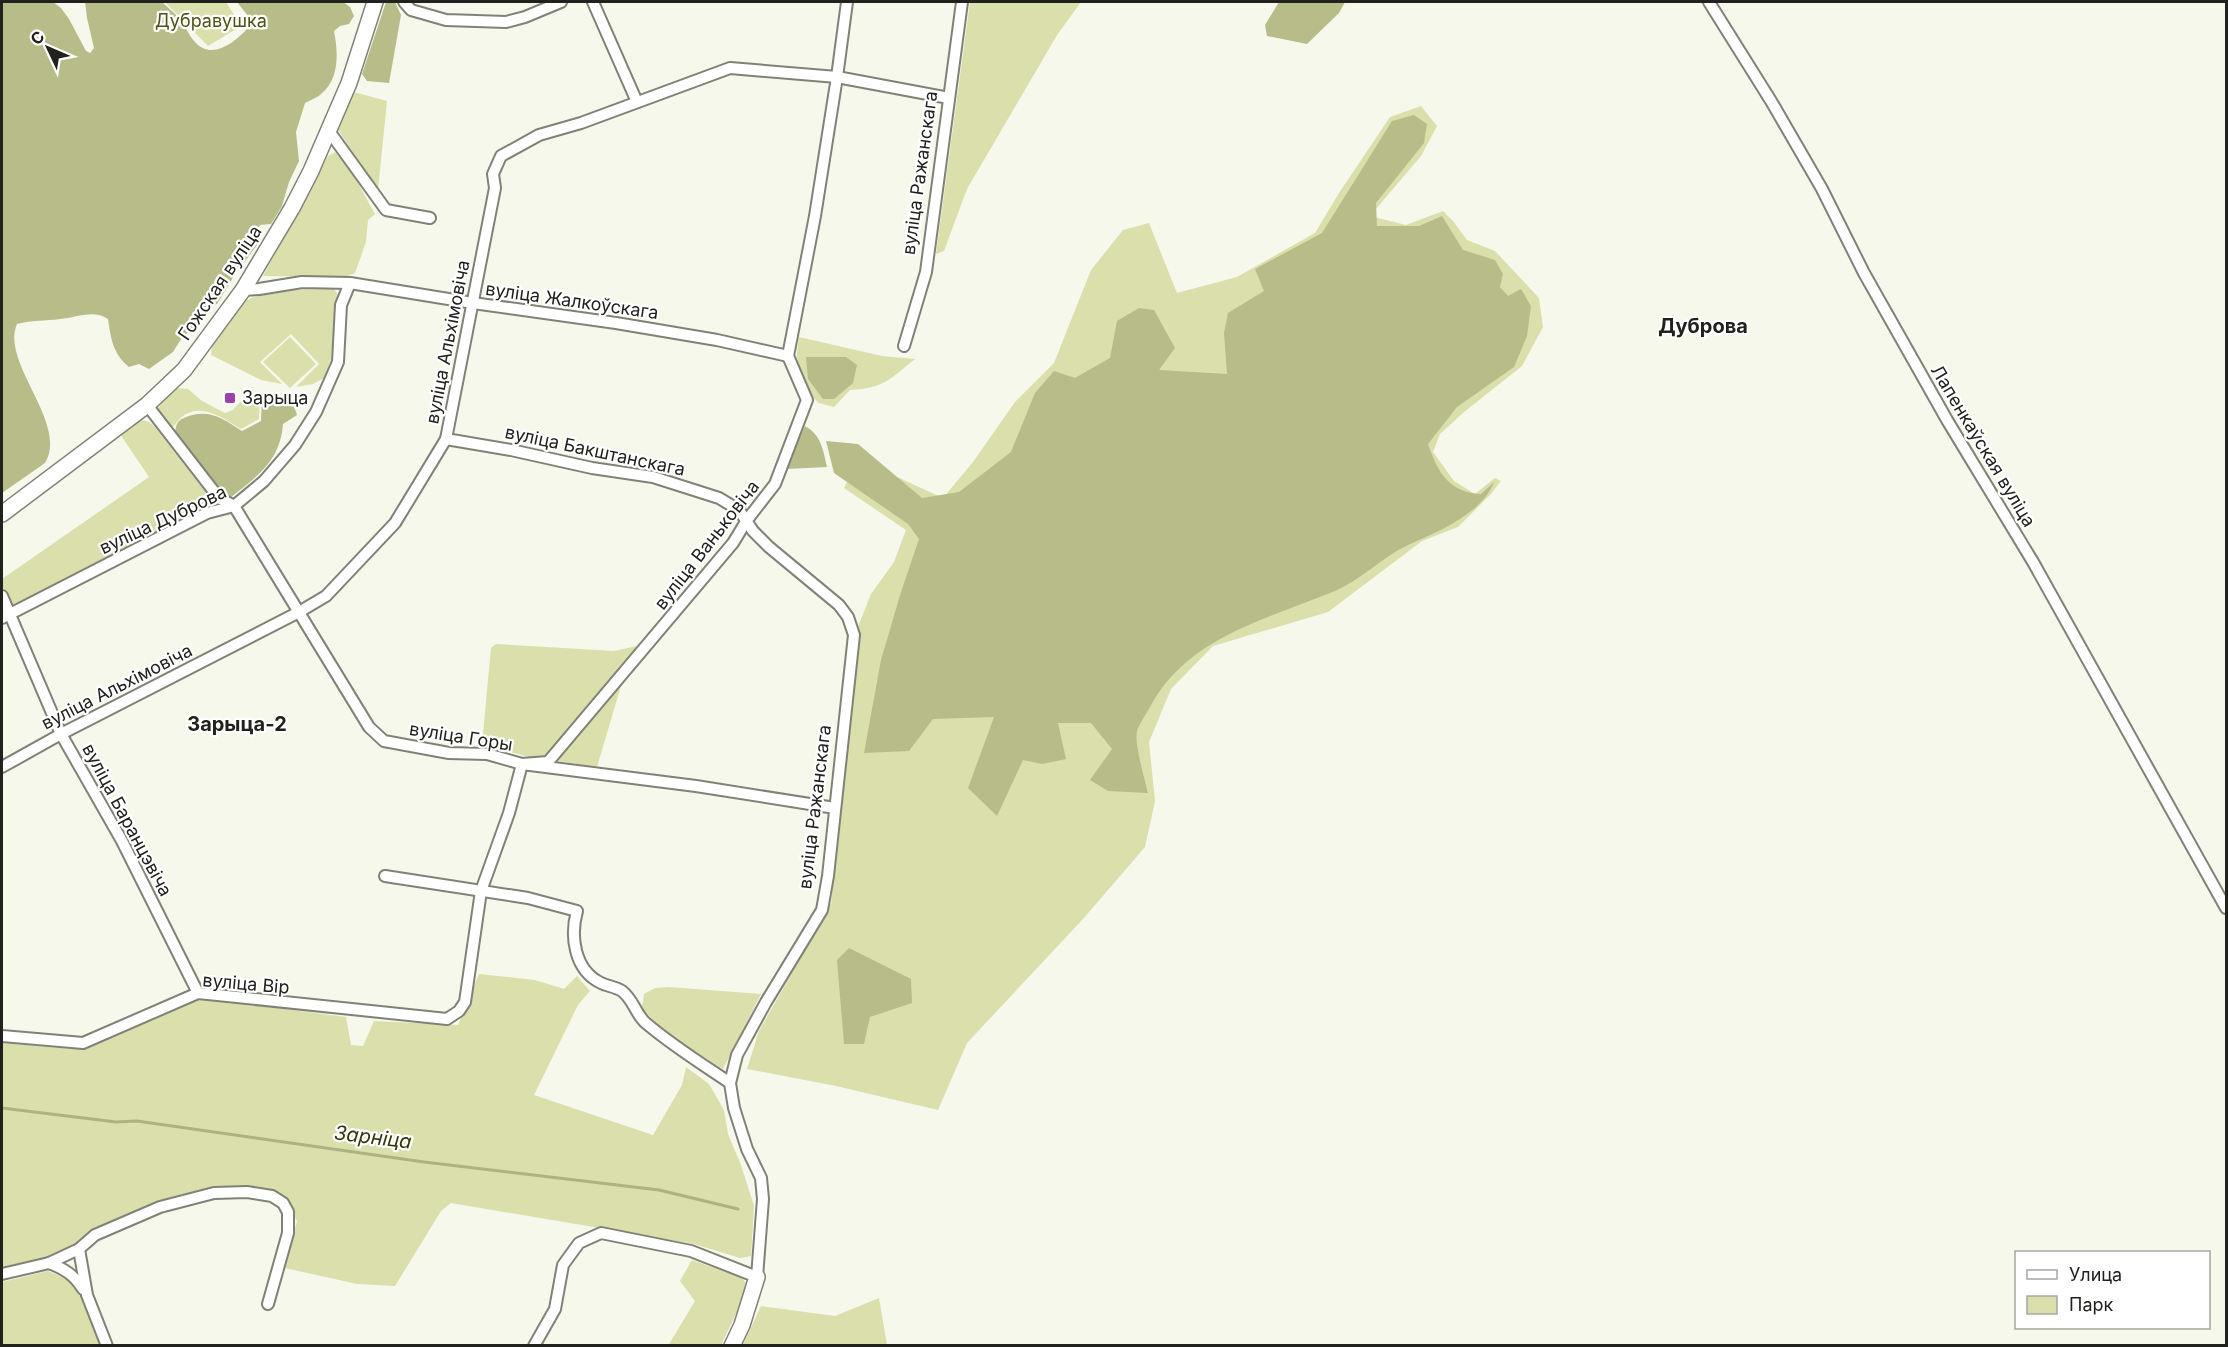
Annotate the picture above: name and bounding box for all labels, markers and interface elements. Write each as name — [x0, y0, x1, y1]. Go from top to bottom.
park label: Дубравушка — [155, 10, 267, 31]
north arrow — [18, 18, 78, 78]
text: С — [26, 26, 49, 49]
street label: вуліца Ражанскага — [898, 90, 941, 256]
street label: Гожская вуліца — [173, 221, 266, 344]
street label: вуліца Альхімовіча — [421, 258, 474, 426]
street label: вуліца Жалкоўскага — [484, 278, 660, 323]
district label: Дуброва — [1658, 314, 1748, 338]
street label: Лапенкаўская вуліца — [1927, 361, 2040, 530]
place label: Зарыца — [242, 387, 308, 408]
marker: Зарыца — [223, 391, 237, 405]
street label: вуліца Бакштанскага — [503, 421, 687, 480]
street label: вуліца Ваньковіча — [650, 476, 763, 613]
street label: вуліца Дуброва — [96, 481, 230, 558]
street label: вуліца Альхімовіча — [38, 639, 196, 734]
district label: Зарыца-2 — [187, 712, 287, 736]
street label: вуліца Горы — [408, 718, 514, 755]
street label: вуліца Ражанскага — [794, 724, 835, 890]
street label: вуліца Баранцэвіча — [78, 740, 177, 900]
street label: вуліца Вір — [202, 969, 290, 998]
water label: Зарніца — [333, 1120, 413, 1154]
legend — [2015, 1251, 2210, 1329]
text: Улица — [2069, 1264, 2122, 1285]
text: Парк — [2069, 1294, 2114, 1315]

